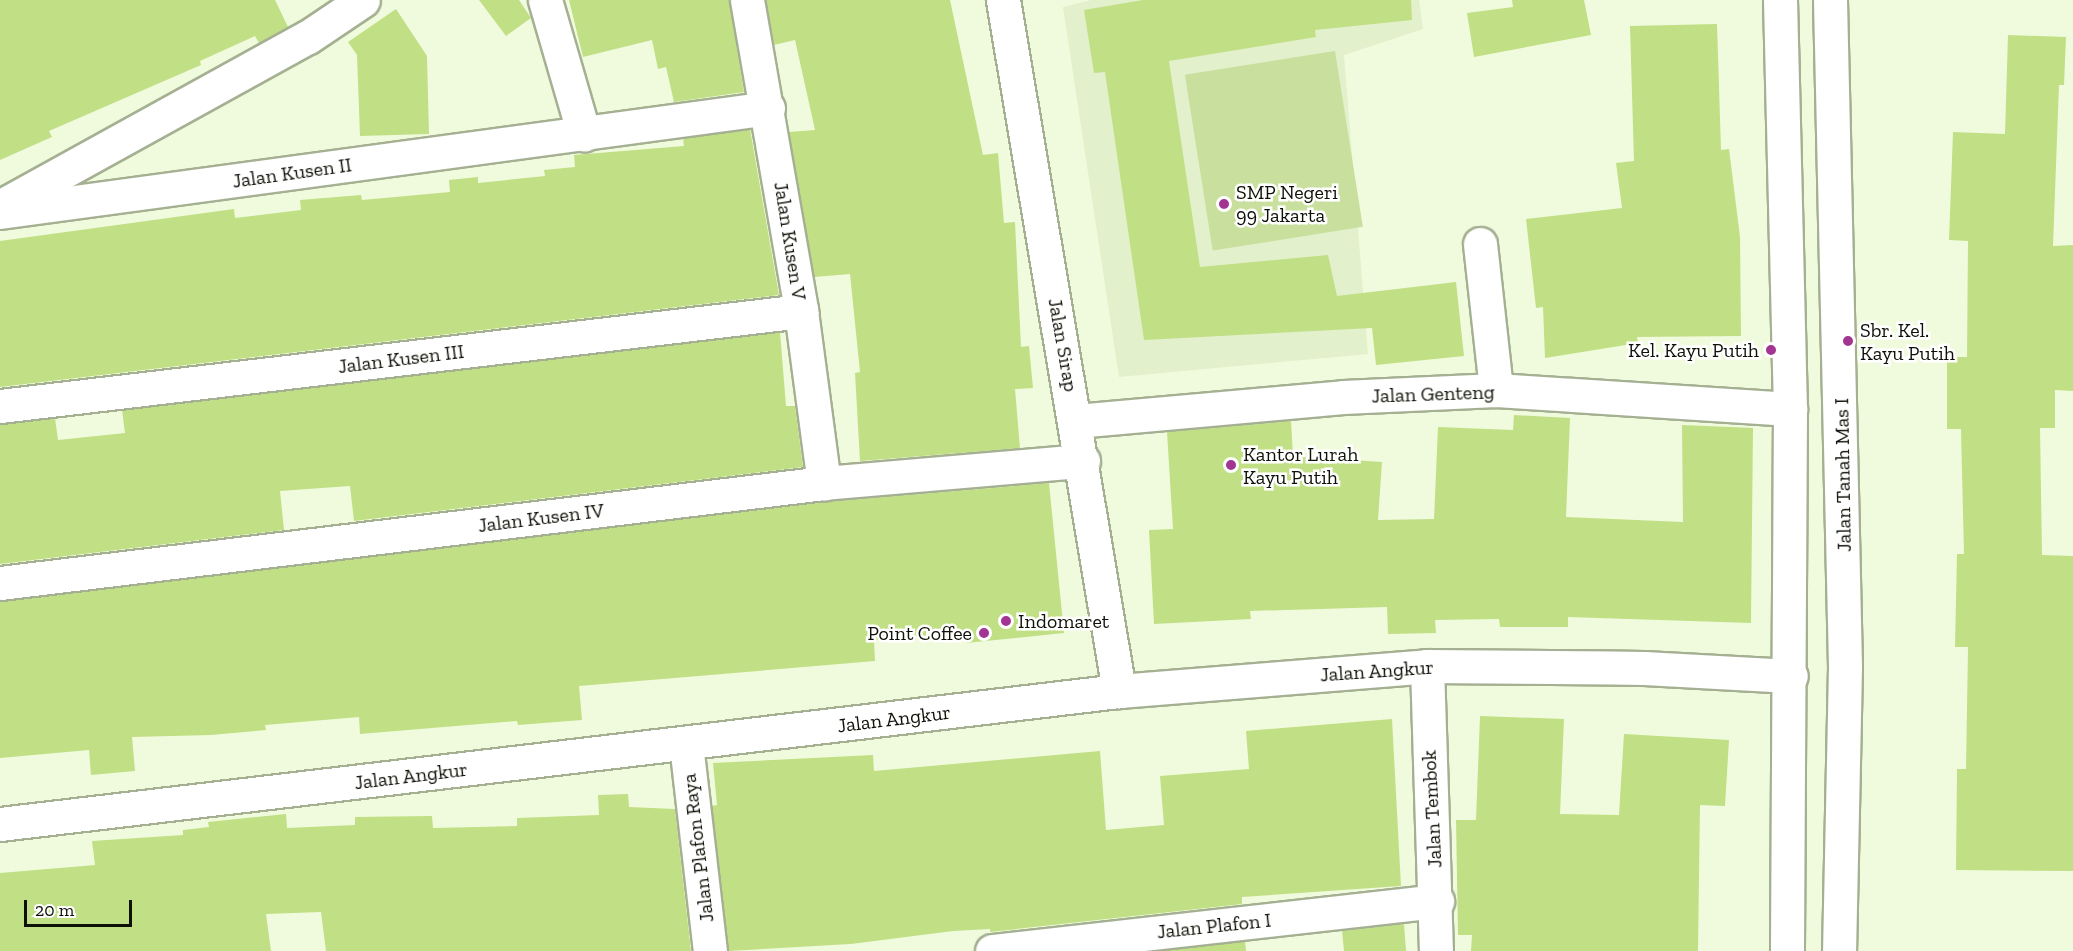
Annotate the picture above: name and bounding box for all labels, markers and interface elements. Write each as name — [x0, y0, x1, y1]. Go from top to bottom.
street label: Jalan Kusen II — [231, 153, 353, 193]
street label: Jalan Kusen V — [769, 180, 811, 302]
place label: SMP Negeri 99 Jakarta — [1236, 180, 1338, 227]
marker: SMP Negeri 99 Jakarta — [1217, 197, 1231, 211]
street label: Jalan Sirap — [1043, 296, 1083, 394]
place label: Sbr. Kel. Kayu Putih — [1860, 318, 1955, 365]
marker: Sbr. Kel. Kayu Putih — [1841, 334, 1855, 348]
place label: Kel. Kayu Putih — [1628, 338, 1759, 362]
street label: Jalan Kusen III — [337, 339, 465, 379]
marker: Kel. Kayu Putih — [1764, 343, 1778, 357]
street label: Jalan Genteng — [1371, 380, 1495, 408]
street label: Jalan Tanah Mas I — [1830, 398, 1856, 552]
place label: Kantor Lurah Kayu Putih — [1243, 442, 1359, 489]
marker: Kantor Lurah Kayu Putih — [1224, 458, 1238, 472]
street label: Jalan Kusen IV — [477, 498, 605, 538]
place label: Indomaret — [1018, 609, 1109, 633]
marker: Indomaret — [999, 614, 1013, 628]
place label: Point Coffee — [868, 621, 972, 645]
marker: Point Coffee — [977, 626, 991, 640]
street label: Jalan Angkur — [1319, 655, 1435, 687]
street label: Jalan Angkur — [836, 700, 952, 738]
street label: Jalan Tembok — [1417, 749, 1447, 869]
street label: Jalan Angkur — [353, 757, 469, 795]
street label: Jalan Plafon Raya — [677, 772, 719, 924]
scale bar — [27, 888, 135, 926]
text: 20 m — [35, 899, 74, 921]
street label: Jalan Plafon I — [1156, 908, 1272, 944]

